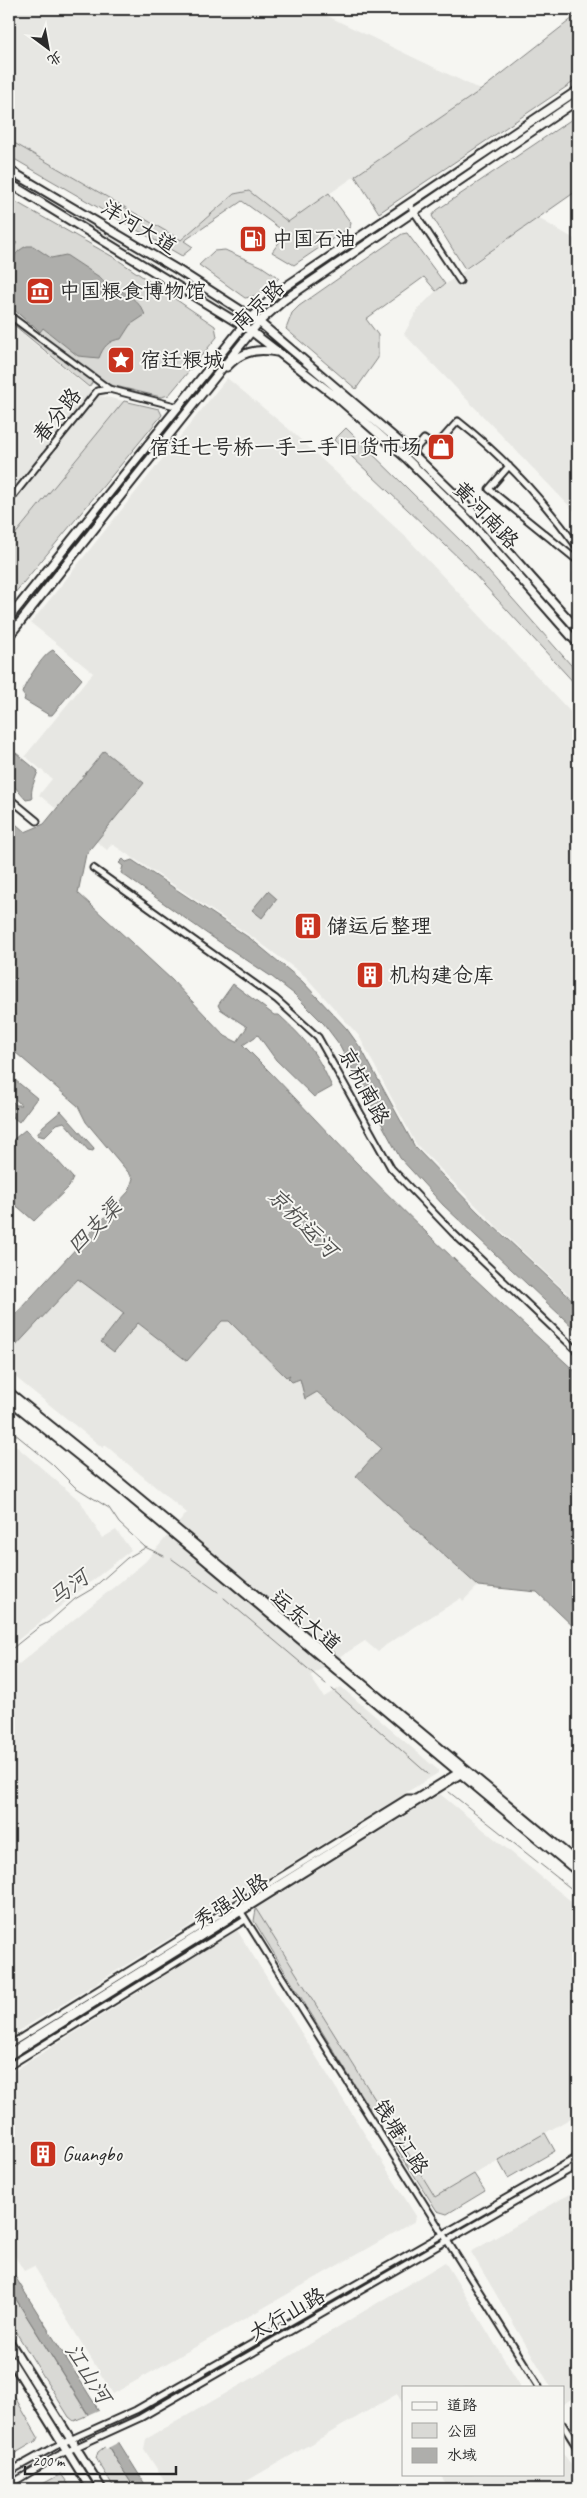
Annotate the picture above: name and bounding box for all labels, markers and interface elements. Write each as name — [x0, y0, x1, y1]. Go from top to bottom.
north arrow — [22, 22, 72, 72]
text: 北 — [44, 48, 65, 70]
street label: 洋河大道 — [96, 194, 182, 260]
fuel station icon: 中国石油 — [238, 224, 268, 254]
place label: 中国石油 — [272, 226, 356, 252]
street label: 南京路 — [226, 274, 290, 336]
museum icon: 中国粮食博物馆 — [25, 276, 55, 306]
place label: 中国粮食博物馆 — [59, 278, 206, 304]
place icon: 宿迁粮城 — [106, 345, 136, 375]
place label: 宿迁粮城 — [140, 347, 224, 373]
street label: 春分路 — [27, 382, 87, 448]
shop icon: 宿迁七号桥一手二手旧货市场 — [426, 432, 456, 462]
place label: 宿迁七号桥一手二手旧货市场 — [149, 434, 422, 460]
street label: 黄河南路 — [447, 476, 525, 554]
building icon: 储运后整理 — [293, 911, 323, 941]
place label: 储运后整理 — [327, 913, 432, 939]
building icon: 机构建仓库 — [355, 960, 385, 990]
place label: 机构建仓库 — [389, 962, 494, 988]
street label: 京杭南路 — [333, 1043, 395, 1129]
water label: 京杭运河 — [261, 1182, 345, 1266]
water label: 四支渠 — [61, 1192, 129, 1260]
water label: 马河 — [43, 1562, 97, 1612]
street label: 运东大道 — [265, 1584, 347, 1658]
street label: 秀强北路 — [188, 1868, 274, 1934]
street label: 钱塘江路 — [368, 2094, 434, 2180]
building icon: Guangbo — [28, 2139, 58, 2169]
place label: Guangbo — [62, 2141, 123, 2167]
street label: 太行山路 — [244, 2282, 330, 2346]
water label: 江山河 — [59, 2338, 119, 2411]
legend — [402, 2386, 564, 2476]
text: 道路 — [447, 2396, 477, 2415]
text: 公园 — [447, 2422, 477, 2441]
scale bar — [25, 2443, 176, 2475]
text: 水域 — [447, 2446, 477, 2465]
text: 200 m — [32, 2452, 66, 2471]

